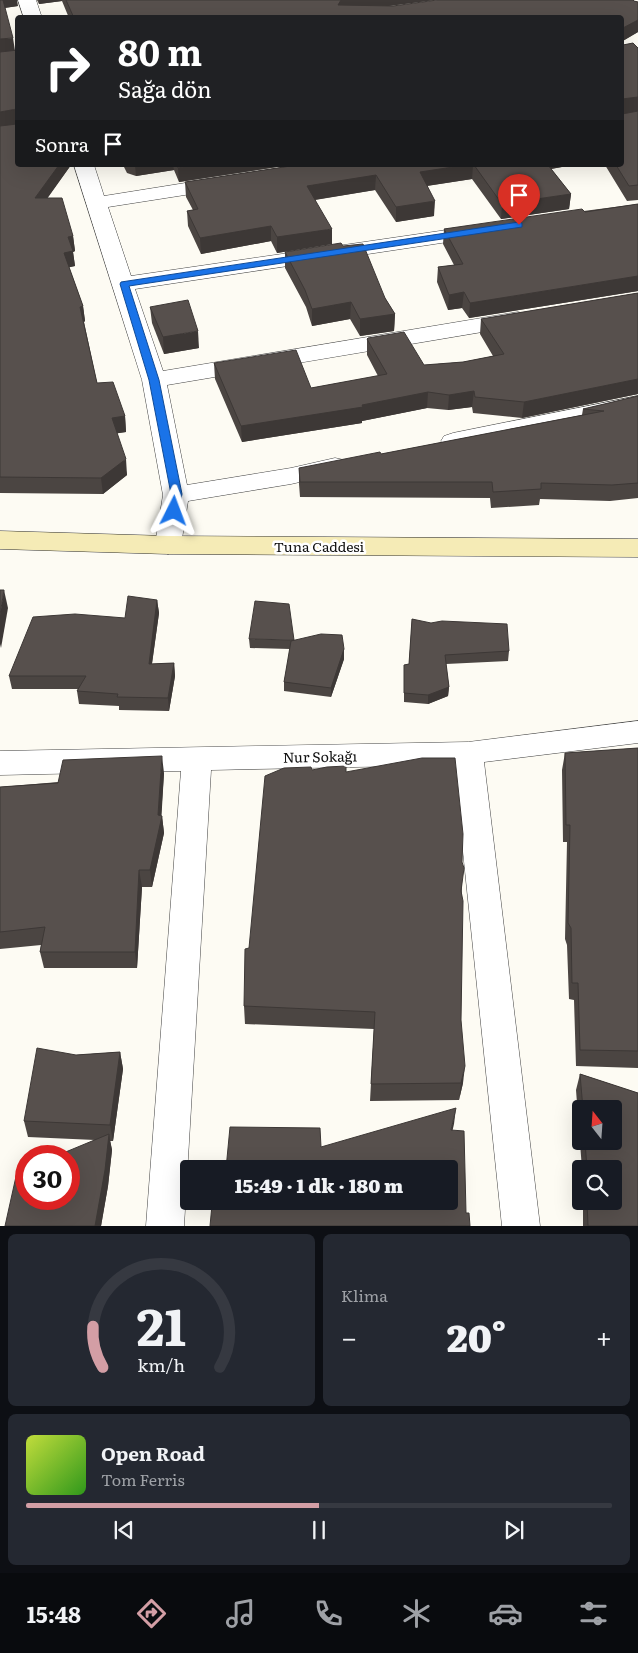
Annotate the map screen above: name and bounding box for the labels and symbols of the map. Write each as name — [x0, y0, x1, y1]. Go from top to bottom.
pin — [498, 174, 540, 225]
position arrow — [147, 484, 199, 536]
street label: Tuna Caddesi — [274, 536, 365, 556]
street label: Nur Sokağı — [283, 745, 358, 767]
north arrow — [572, 1100, 622, 1150]
speed limit sign: 30 — [15, 1145, 80, 1210]

